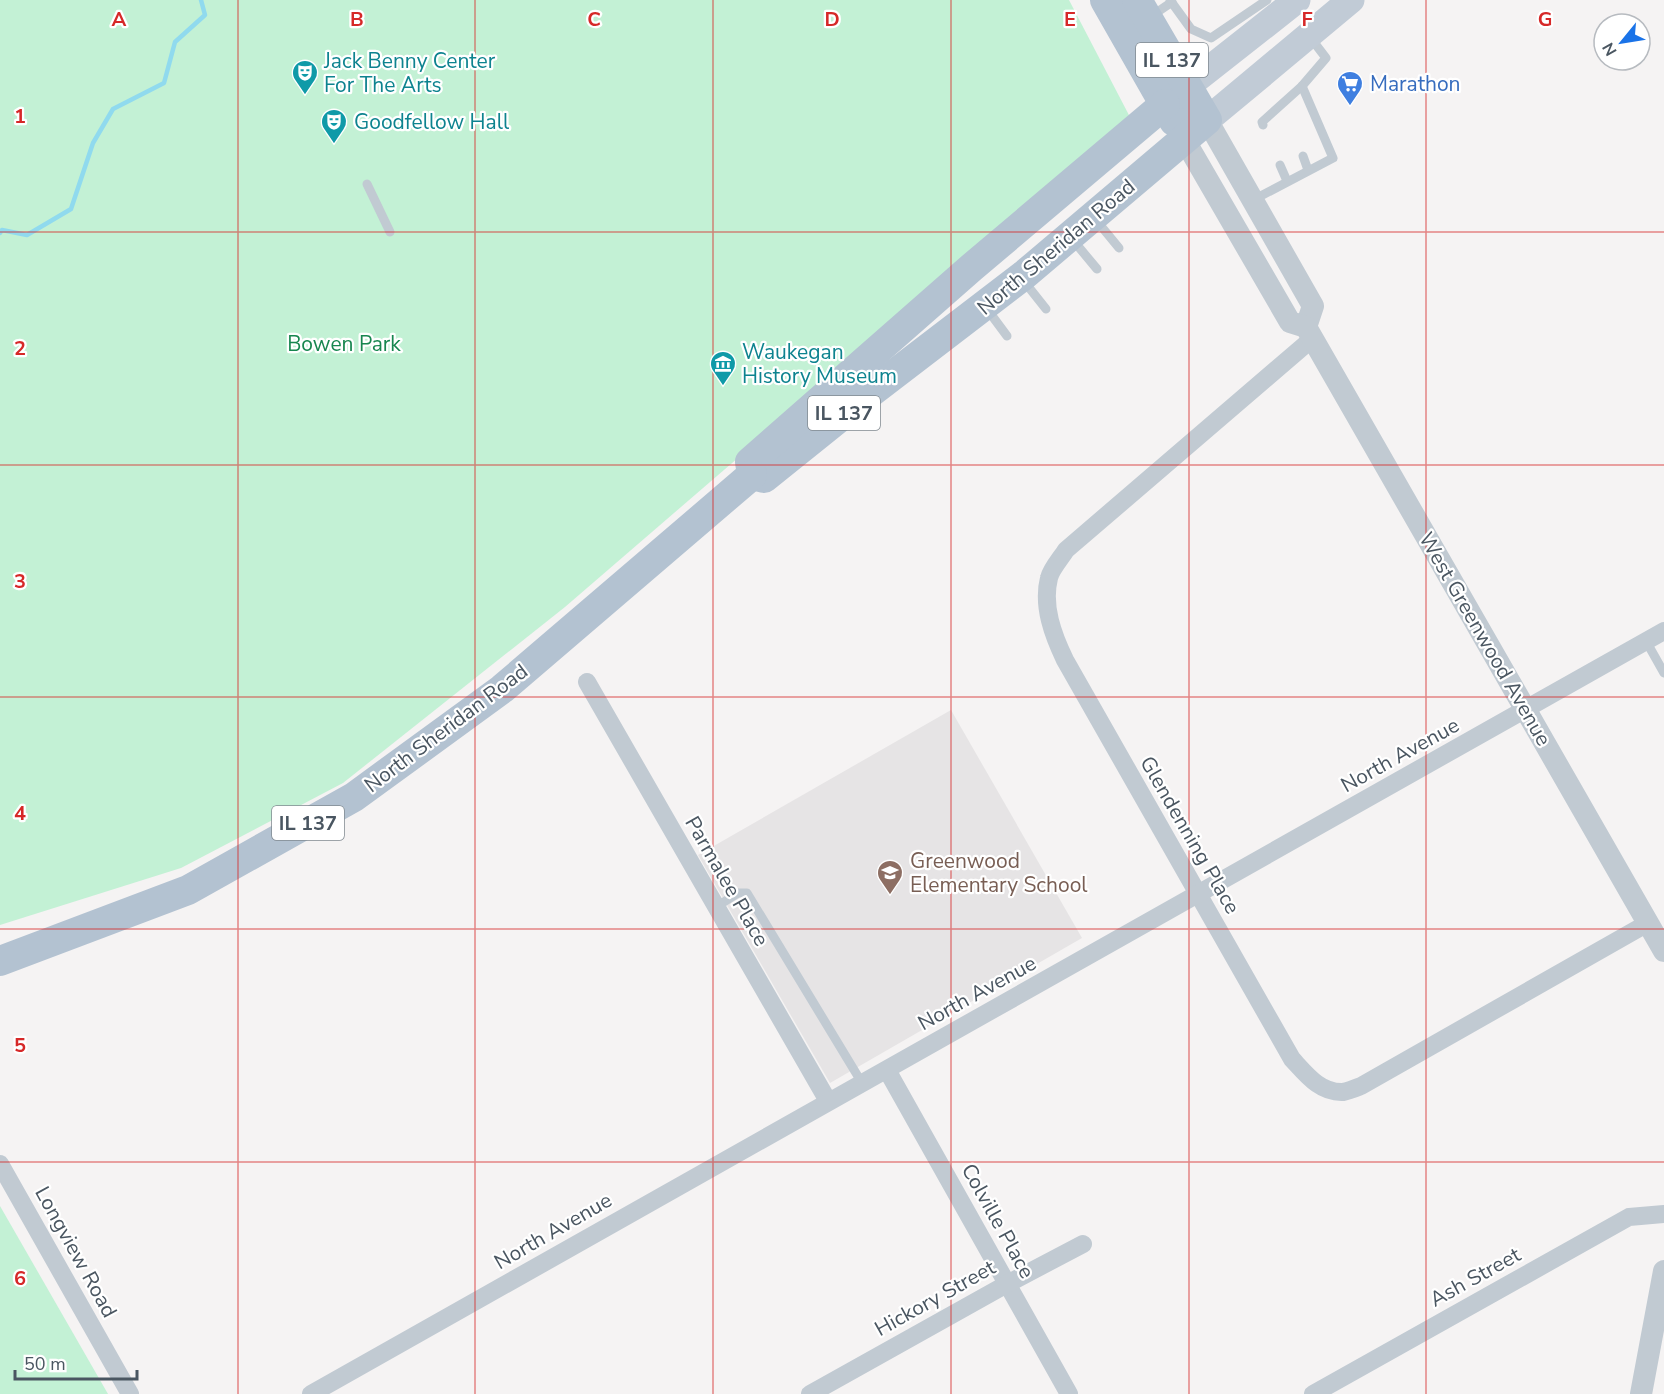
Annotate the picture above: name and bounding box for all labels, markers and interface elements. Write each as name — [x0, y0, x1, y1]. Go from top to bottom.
text: A — [112, 6, 127, 33]
text: B — [350, 6, 364, 33]
text: C — [587, 6, 601, 33]
text: D — [824, 6, 840, 33]
text: E — [1064, 6, 1076, 33]
text: F — [1301, 6, 1313, 33]
text: G — [1538, 6, 1552, 33]
north arrow — [1592, 12, 1652, 72]
text: N — [1597, 38, 1622, 60]
road number: IL 137 — [1136, 43, 1208, 77]
place label: Jack Benny Center For The Arts — [323, 47, 496, 99]
theatre icon: Jack Benny Center For The Arts — [290, 58, 320, 96]
supermarket icon: Marathon — [1335, 69, 1365, 107]
place label: Marathon — [1370, 70, 1461, 98]
text: 1 — [14, 103, 26, 130]
theatre icon: Goodfellow Hall — [319, 107, 349, 145]
place label: Goodfellow Hall — [354, 108, 510, 136]
street label: North Sheridan Road — [971, 173, 1141, 321]
park label: Bowen Park — [287, 330, 401, 358]
text: 2 — [14, 335, 26, 362]
place label: Waukegan History Museum — [742, 338, 897, 390]
museum icon: Waukegan History Museum — [708, 349, 738, 387]
road number: IL 137 — [808, 396, 880, 430]
street label: West Greenwood Avenue — [1412, 527, 1558, 751]
text: 3 — [14, 568, 26, 595]
street label: North Sheridan Road — [359, 657, 533, 799]
street label: North Avenue — [1336, 711, 1464, 799]
street label: Glendenning Place — [1133, 751, 1247, 919]
text: 4 — [14, 800, 26, 827]
road number: IL 137 — [272, 806, 344, 840]
street label: Parmalee Place — [678, 811, 776, 951]
place label: Greenwood Elementary School — [910, 847, 1088, 899]
school or university icon: Greenwood Elementary School — [875, 858, 905, 896]
street label: North Avenue — [913, 949, 1041, 1037]
text: 5 — [14, 1032, 26, 1059]
street label: Colville Place — [955, 1159, 1041, 1283]
street label: Longview Road — [28, 1181, 124, 1323]
street label: North Avenue — [489, 1186, 617, 1276]
street label: Ash Street — [1425, 1240, 1526, 1313]
street label: Hickory Street — [870, 1253, 1001, 1343]
text: 6 — [14, 1265, 26, 1292]
scale bar — [15, 1343, 136, 1381]
text: 50 m — [24, 1352, 66, 1376]

